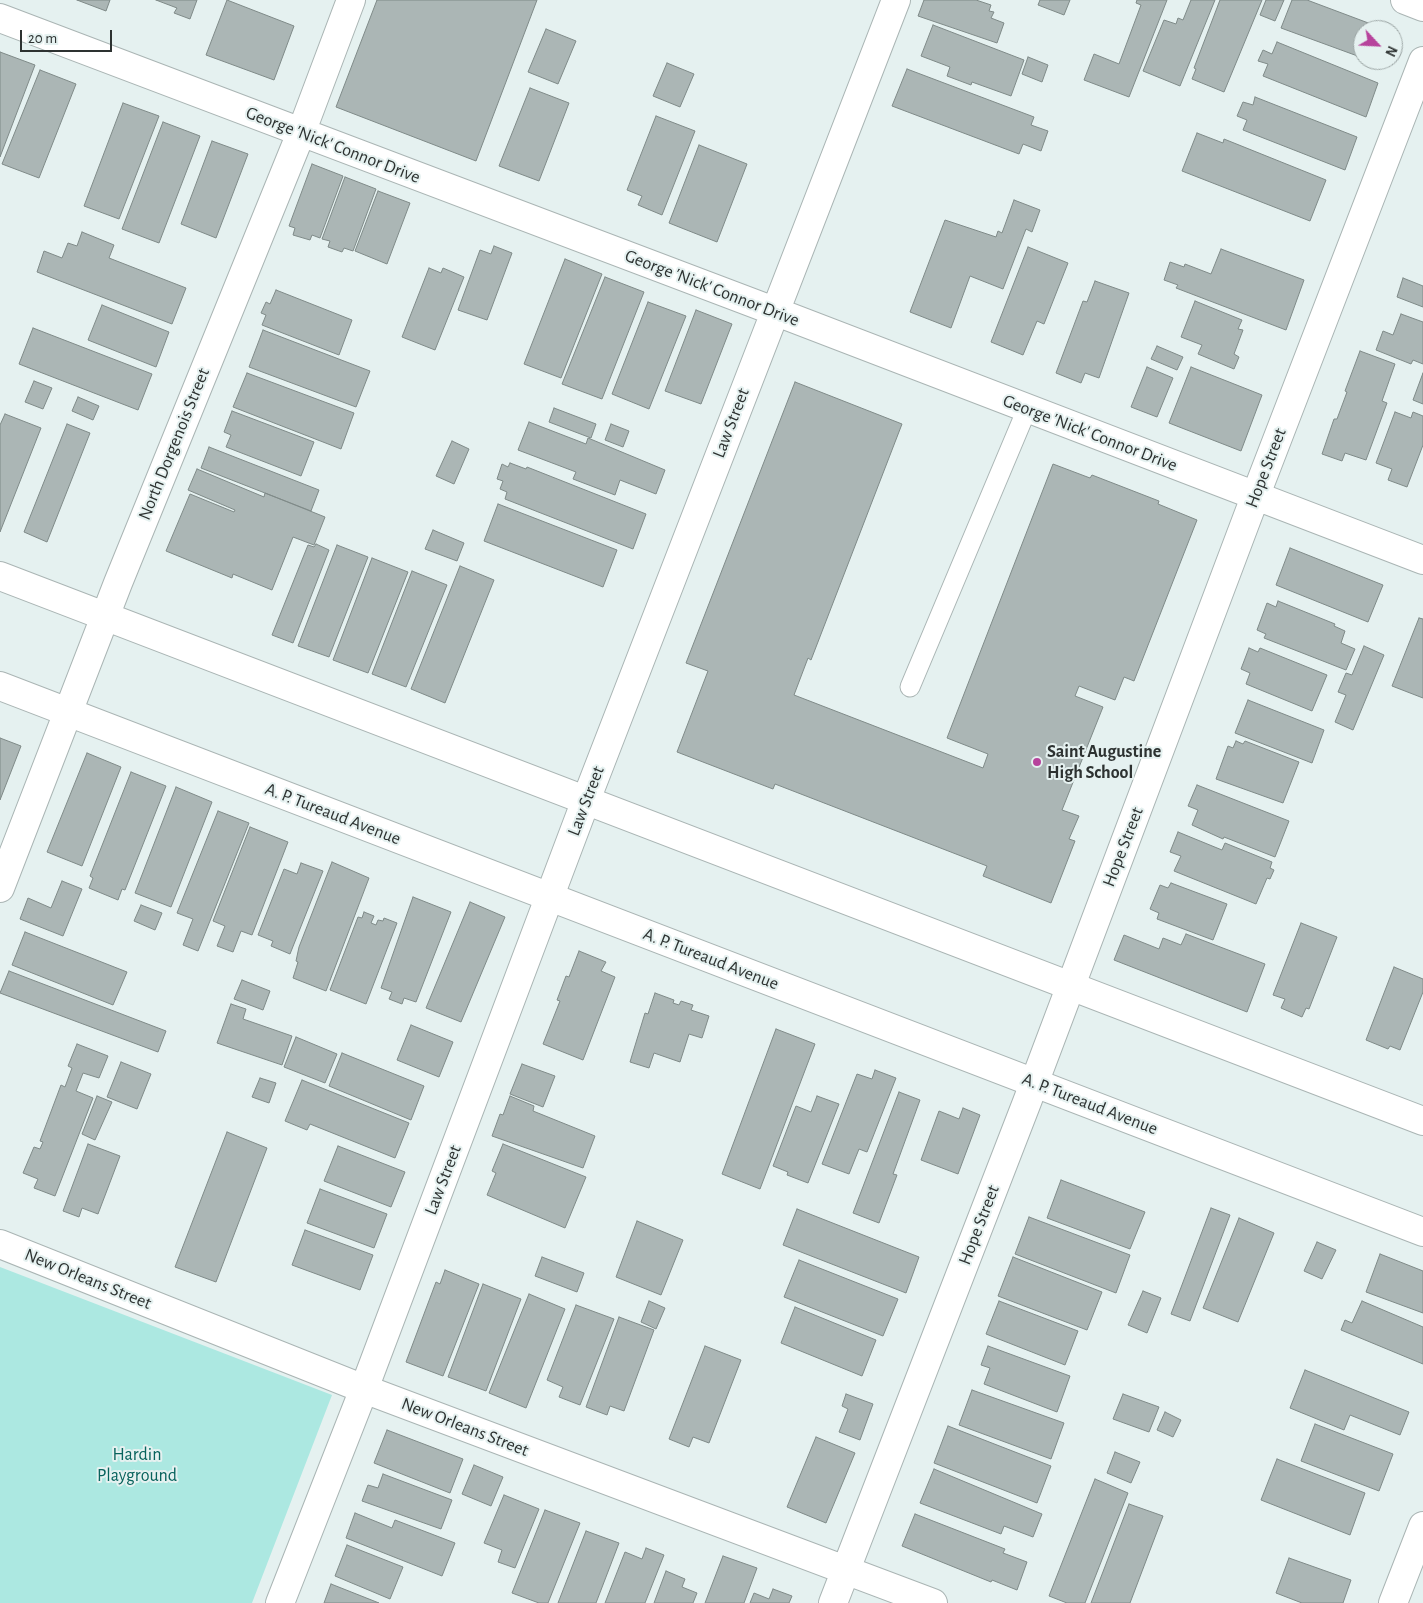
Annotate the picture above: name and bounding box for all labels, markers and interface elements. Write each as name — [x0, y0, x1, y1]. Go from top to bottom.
scale bar — [22, 20, 115, 52]
north arrow — [1353, 20, 1403, 70]
text: 20 m — [28, 31, 57, 46]
text: N — [1382, 44, 1399, 58]
street label: George 'Nick' Connor Drive — [243, 102, 423, 188]
street label: George 'Nick' Connor Drive — [622, 245, 802, 331]
street label: North Dorgenois Street — [134, 365, 214, 523]
street label: Law Street — [708, 385, 754, 461]
street label: George 'Nick' Connor Drive — [1000, 390, 1180, 476]
street label: Hope Street — [1241, 425, 1291, 511]
place label: Saint Augustine High School — [1047, 741, 1161, 784]
marker: Saint Augustine High School — [1031, 756, 1043, 768]
street label: Law Street — [563, 763, 609, 839]
street label: A. P. Tureaud Avenue — [262, 778, 404, 850]
street label: Hope Street — [1098, 804, 1148, 890]
street label: A. P. Tureaud Avenue — [640, 923, 782, 995]
street label: A. P. Tureaud Avenue — [1019, 1068, 1161, 1140]
street label: Law Street — [420, 1142, 466, 1218]
street label: Hope Street — [954, 1182, 1004, 1268]
street label: New Orleans Street — [21, 1244, 155, 1314]
street label: New Orleans Street — [398, 1393, 532, 1461]
park label: Hardin Playground — [97, 1444, 177, 1486]

